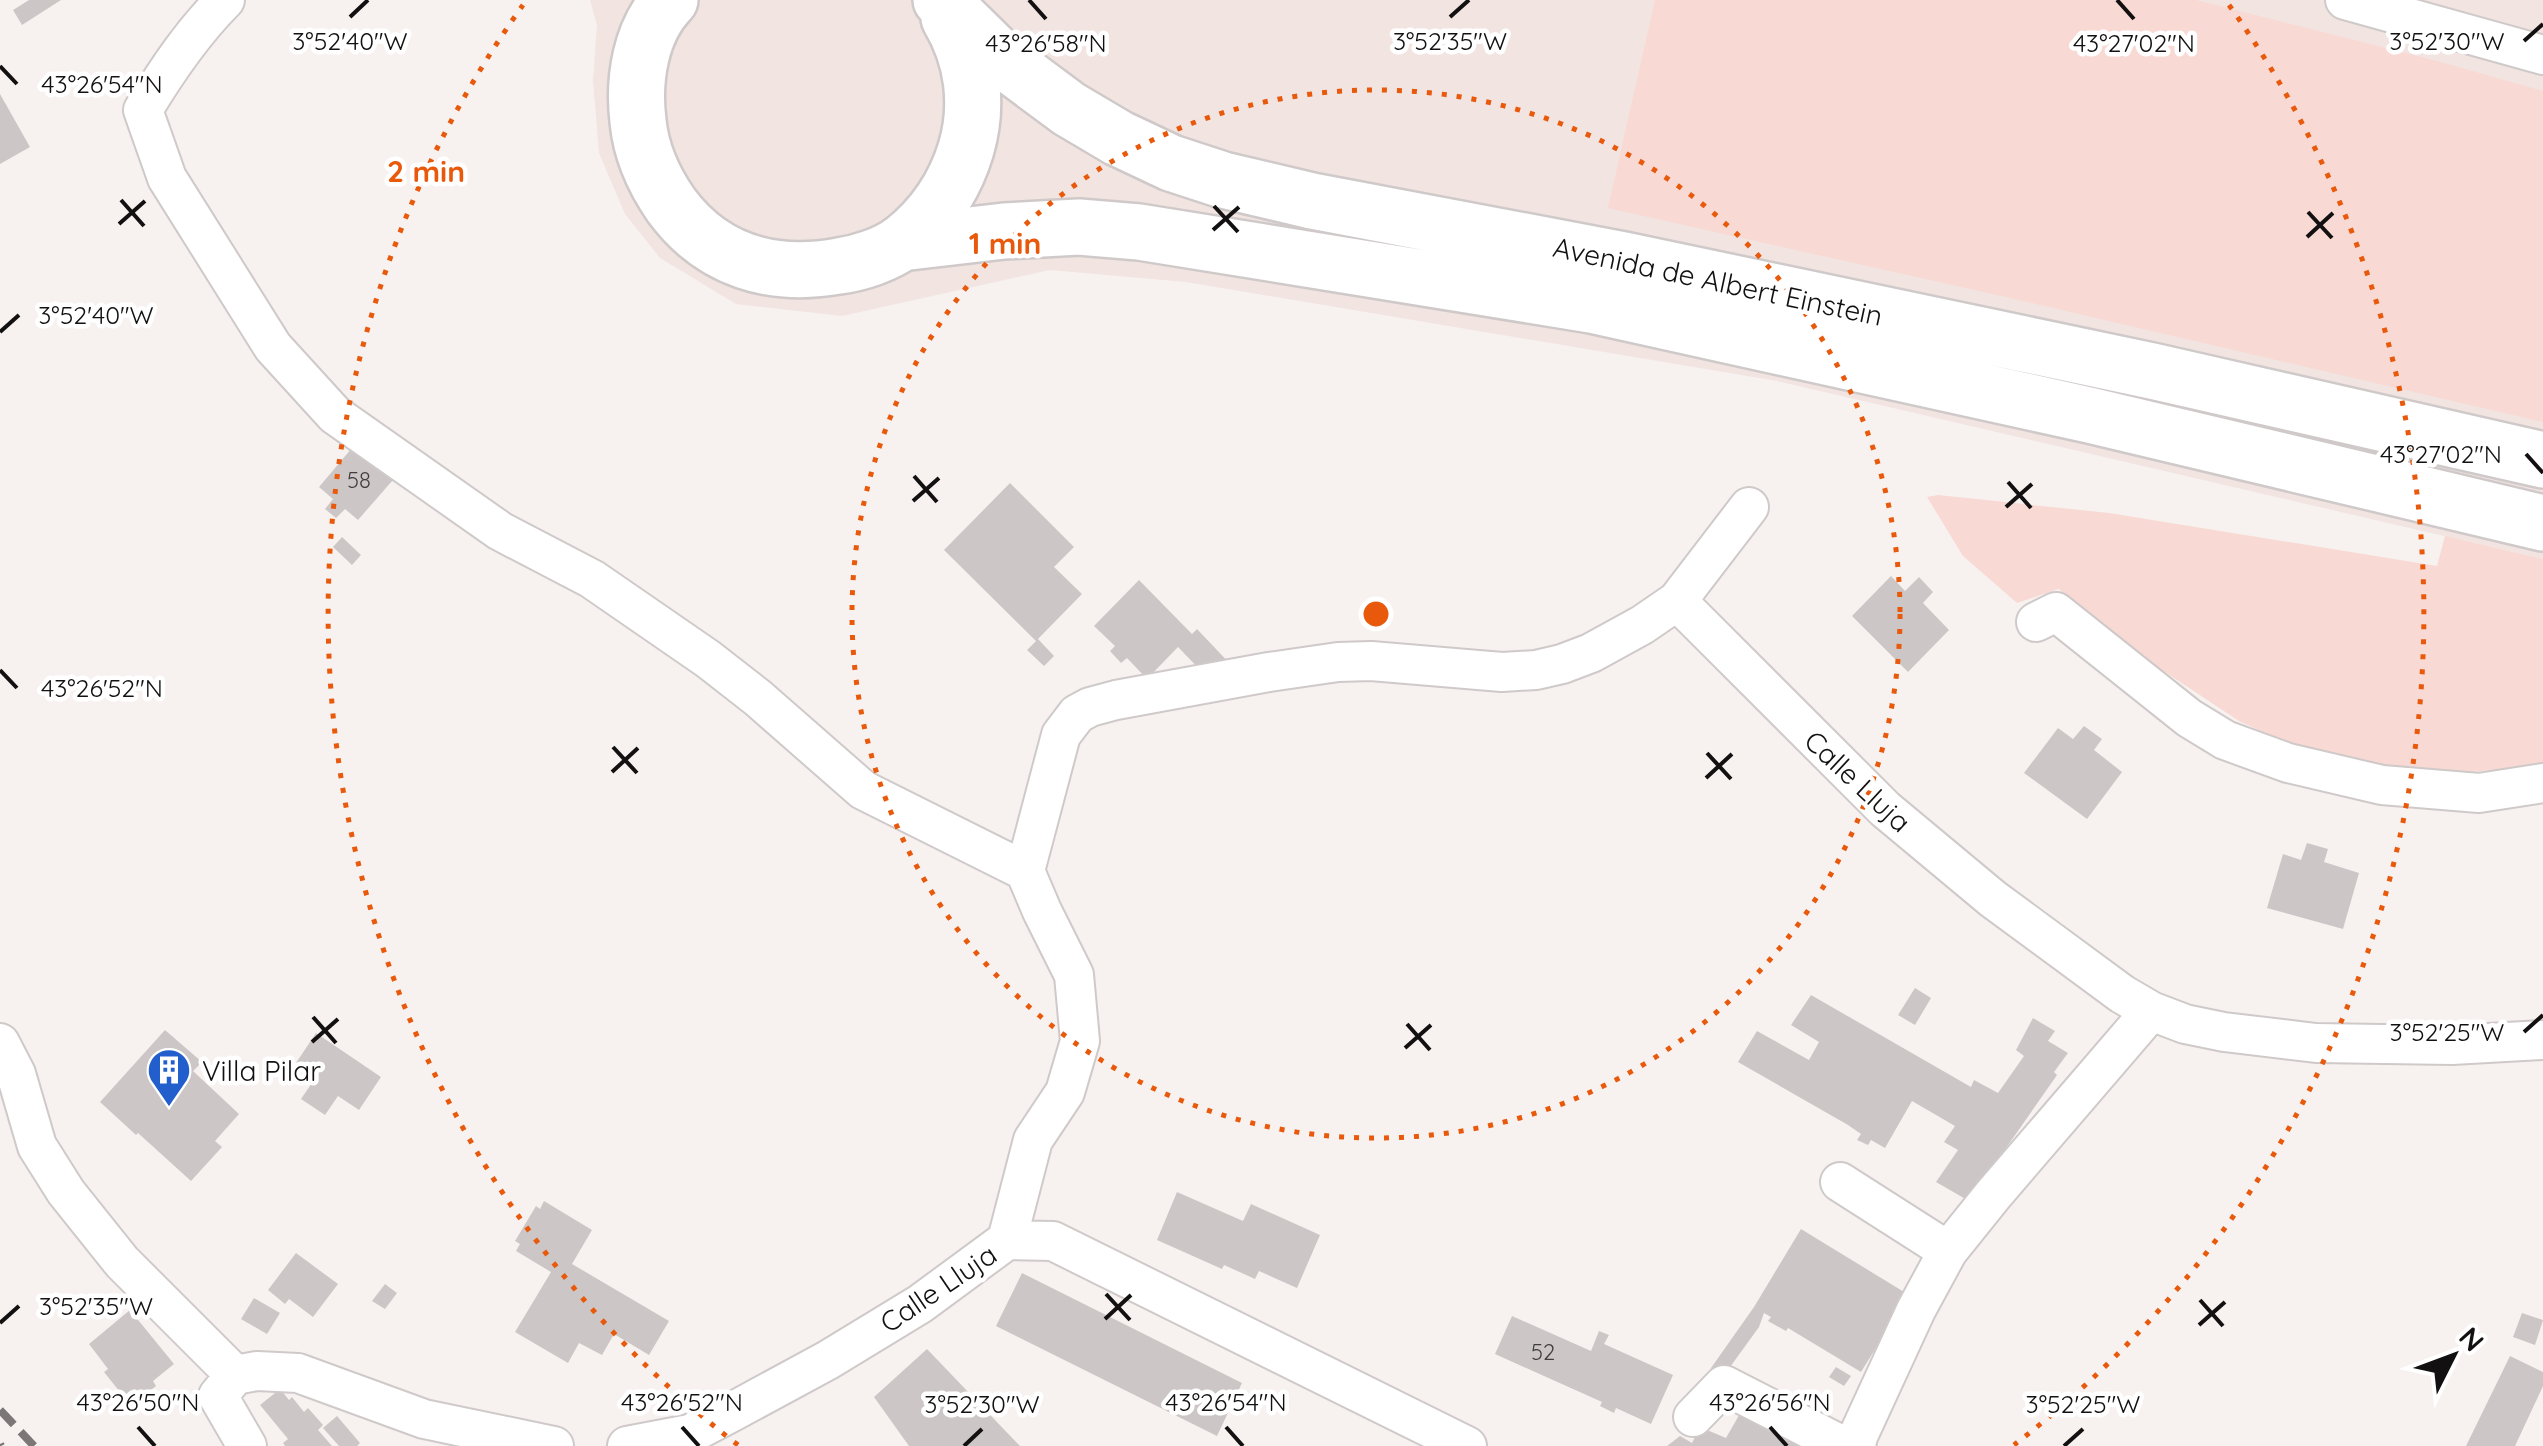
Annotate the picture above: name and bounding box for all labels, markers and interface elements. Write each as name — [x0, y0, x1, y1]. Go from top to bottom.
text: 3°52'40"W — [292, 25, 408, 56]
text: 3°52'35"W — [1393, 25, 1507, 56]
text: 3°52'30"W — [2389, 25, 2505, 56]
text: 43°26'58"N — [985, 27, 1107, 58]
text: 43°27'02"N — [2073, 27, 2195, 58]
text: 43°26'54"N — [41, 68, 163, 99]
text: 2 min — [387, 152, 465, 190]
text: 1 min — [969, 224, 1041, 262]
street label: Avenida de Albert Einstein — [1550, 229, 1886, 333]
text: 3°52'40"W — [38, 299, 154, 330]
text: 43°27'02"N — [2380, 438, 2502, 469]
house number: 58 — [347, 466, 371, 494]
centre of rings — [1358, 596, 1394, 632]
text: 43°26'52"N — [41, 672, 163, 703]
street label: Calle Lluja — [1797, 723, 1919, 839]
text: 3°52'25"W — [2390, 1016, 2504, 1047]
building icon: Villa Pilar — [146, 1047, 192, 1108]
place label: Villa Pilar — [202, 1053, 321, 1088]
street label: Calle Lluja — [873, 1236, 1003, 1340]
text: 3°52'35"W — [39, 1290, 153, 1321]
north arrow — [2403, 1306, 2503, 1406]
text: N — [2452, 1320, 2492, 1358]
house number: 52 — [1531, 1338, 1555, 1366]
text: 43°26'50"N — [77, 1386, 199, 1417]
text: 43°26'52"N — [621, 1386, 743, 1417]
text: 43°26'54"N — [1165, 1386, 1287, 1417]
text: 43°26'56"N — [1709, 1386, 1831, 1417]
text: 3°52'30"W — [924, 1388, 1040, 1419]
text: 3°52'25"W — [2026, 1388, 2140, 1419]

